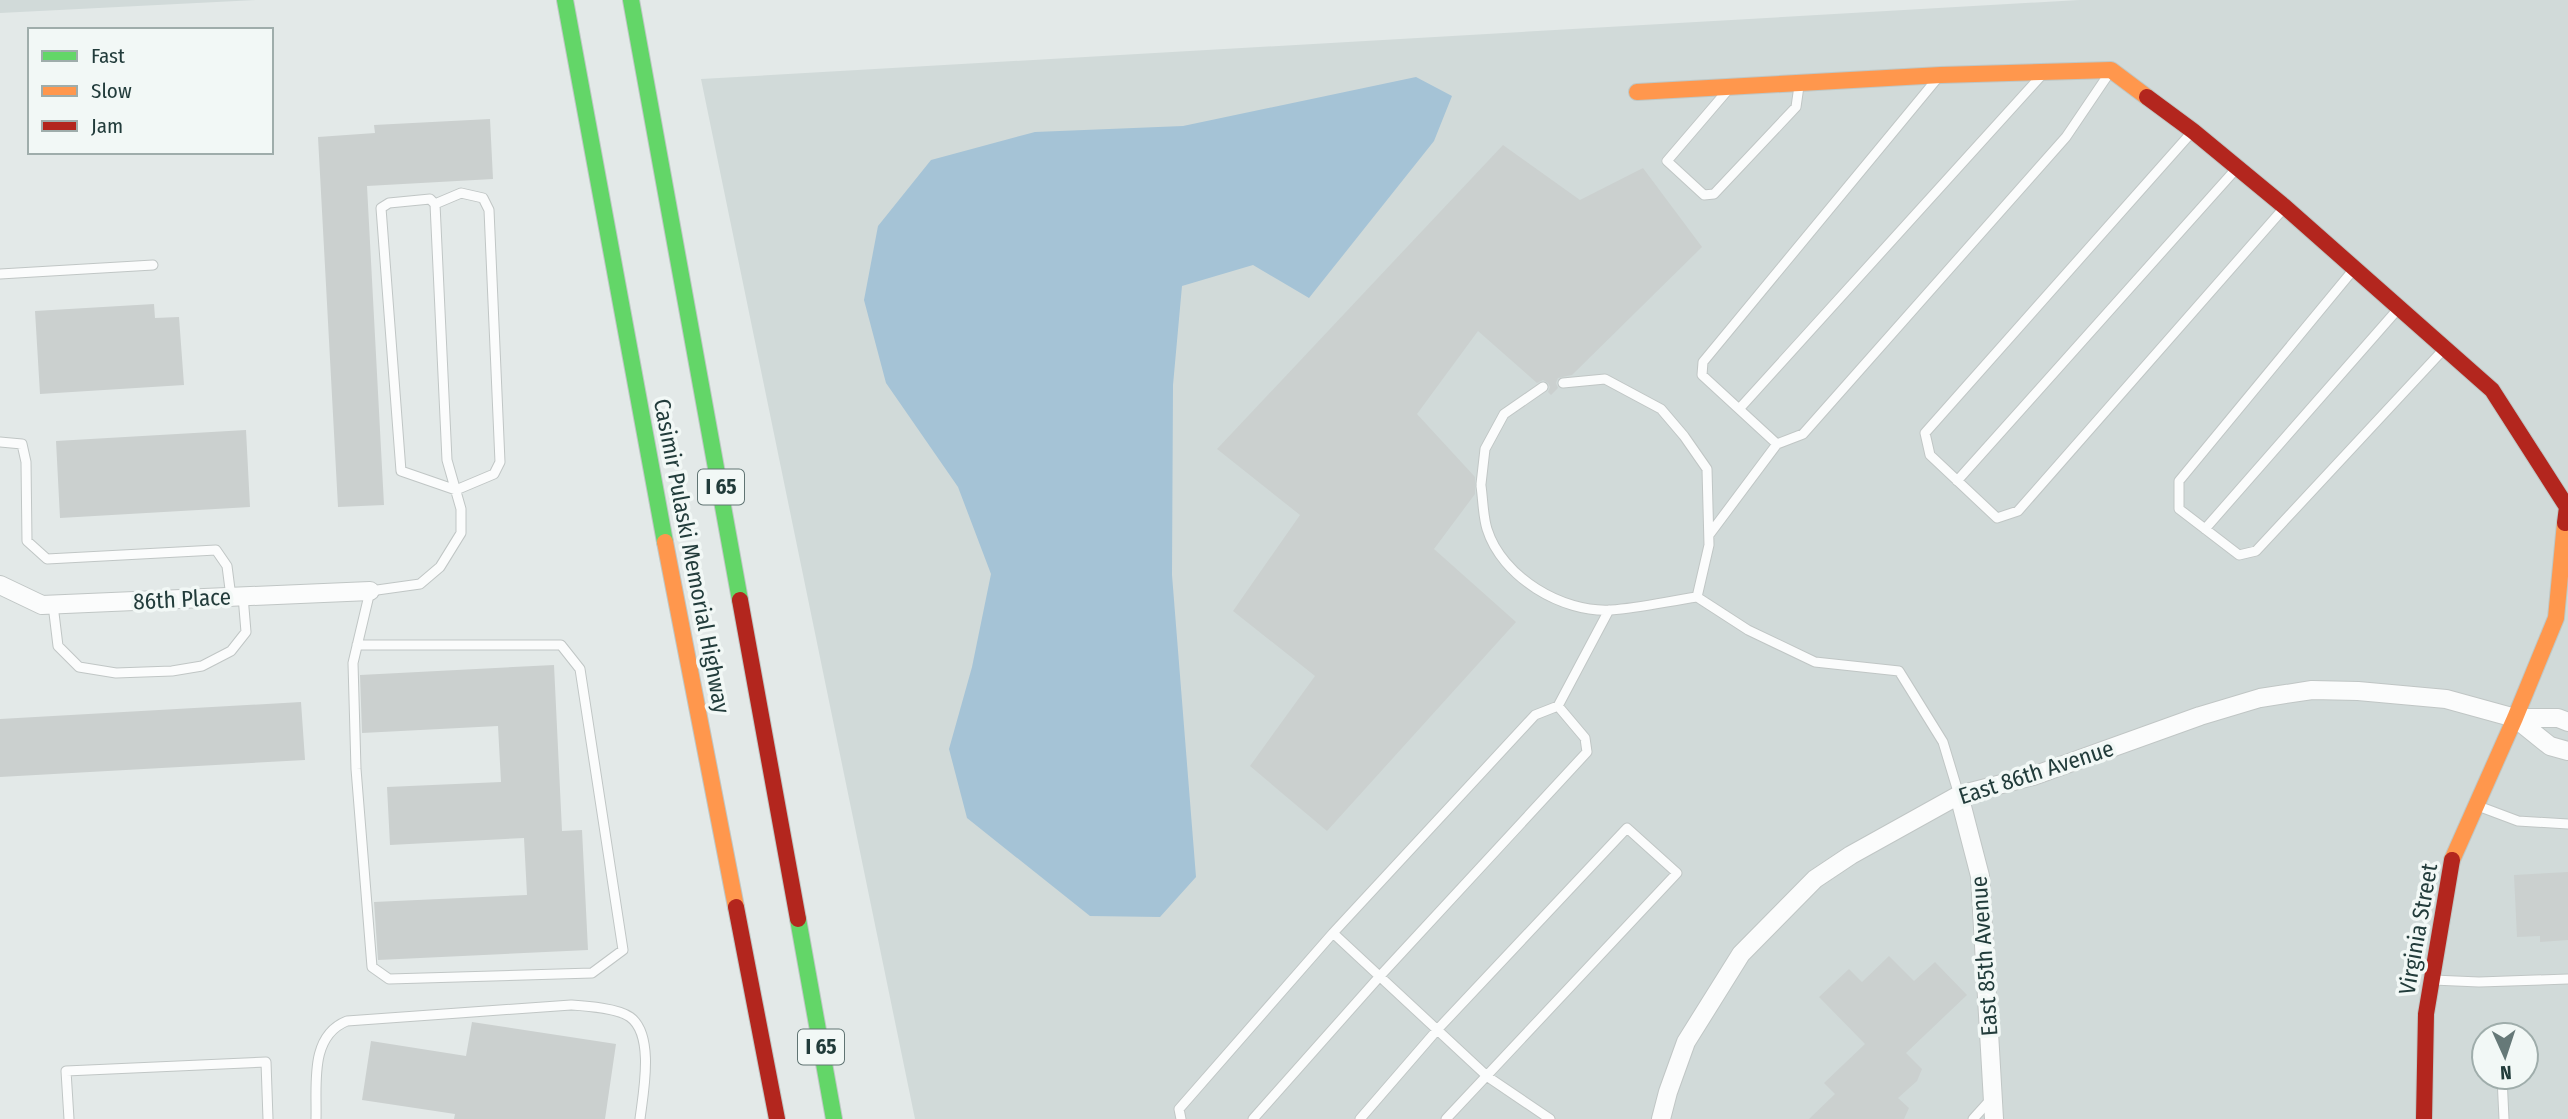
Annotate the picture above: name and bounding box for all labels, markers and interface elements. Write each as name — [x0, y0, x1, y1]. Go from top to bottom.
legend — [28, 28, 273, 154]
text: Fast — [91, 43, 125, 69]
text: Slow — [91, 78, 132, 104]
text: Jam — [91, 113, 123, 139]
street label: Casimir Pulaski Memorial Highway — [648, 396, 736, 716]
road number: I 65 — [698, 470, 744, 504]
street label: 86th Place — [132, 582, 232, 616]
street label: East 86th Avenue — [1955, 734, 2117, 810]
street label: Virginia Street — [2393, 861, 2443, 997]
street label: East 85th Avenue — [1964, 875, 2004, 1037]
north arrow — [2470, 1021, 2540, 1091]
road number: I 65 — [798, 1030, 844, 1064]
text: N — [2500, 1061, 2512, 1084]

